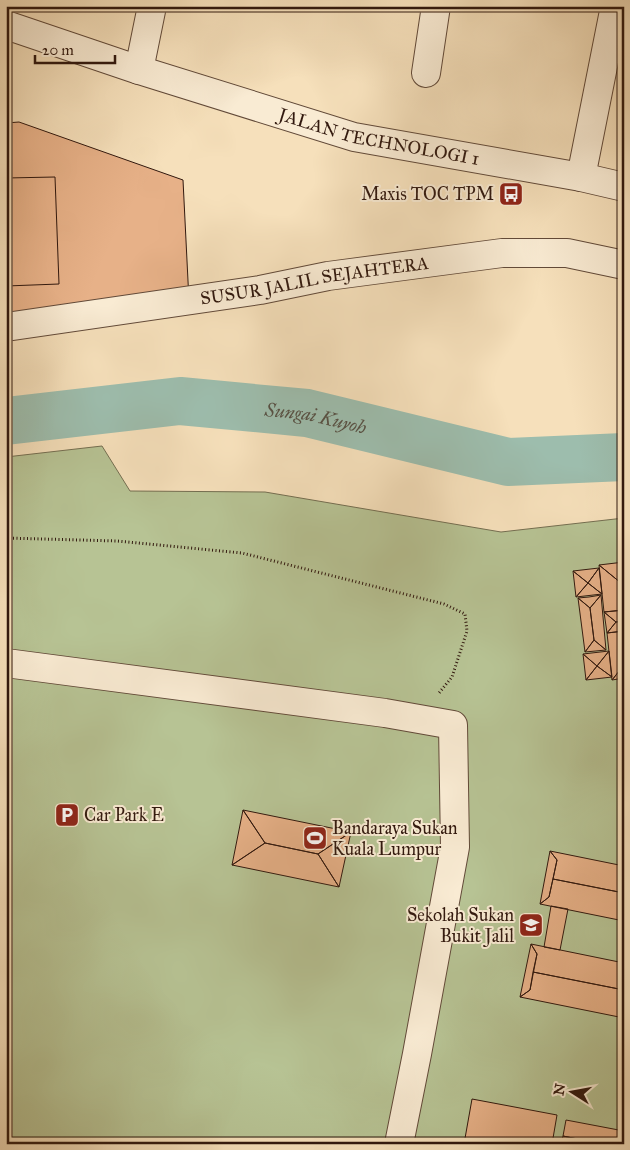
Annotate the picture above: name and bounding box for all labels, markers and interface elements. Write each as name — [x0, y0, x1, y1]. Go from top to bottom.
scale bar — [35, 32, 115, 64]
text: 20 m — [42, 41, 74, 59]
street label: JALAN TECHNOLOGI 1 — [274, 103, 481, 170]
bus stop icon: Maxis TOC TPM — [498, 181, 524, 207]
place label: Maxis TOC TPM — [361, 183, 494, 205]
street label: SUSUR JALIL SEJAHTERA — [199, 252, 430, 310]
water label: Sungai Kuyoh — [263, 397, 369, 439]
parking icon: Car Park E — [54, 802, 80, 828]
place label: Car Park E — [84, 804, 164, 826]
place label: Bandaraya Sukan Kuala Lumpur — [332, 817, 458, 860]
sports icon: Bandaraya Sukan Kuala Lumpur — [302, 825, 328, 851]
place label: Sekolah Sukan Bukit Jalil — [407, 904, 514, 948]
school or university icon: Sekolah Sukan Bukit Jalil — [518, 912, 544, 938]
north arrow — [548, 1068, 598, 1118]
text: N — [550, 1082, 569, 1097]

